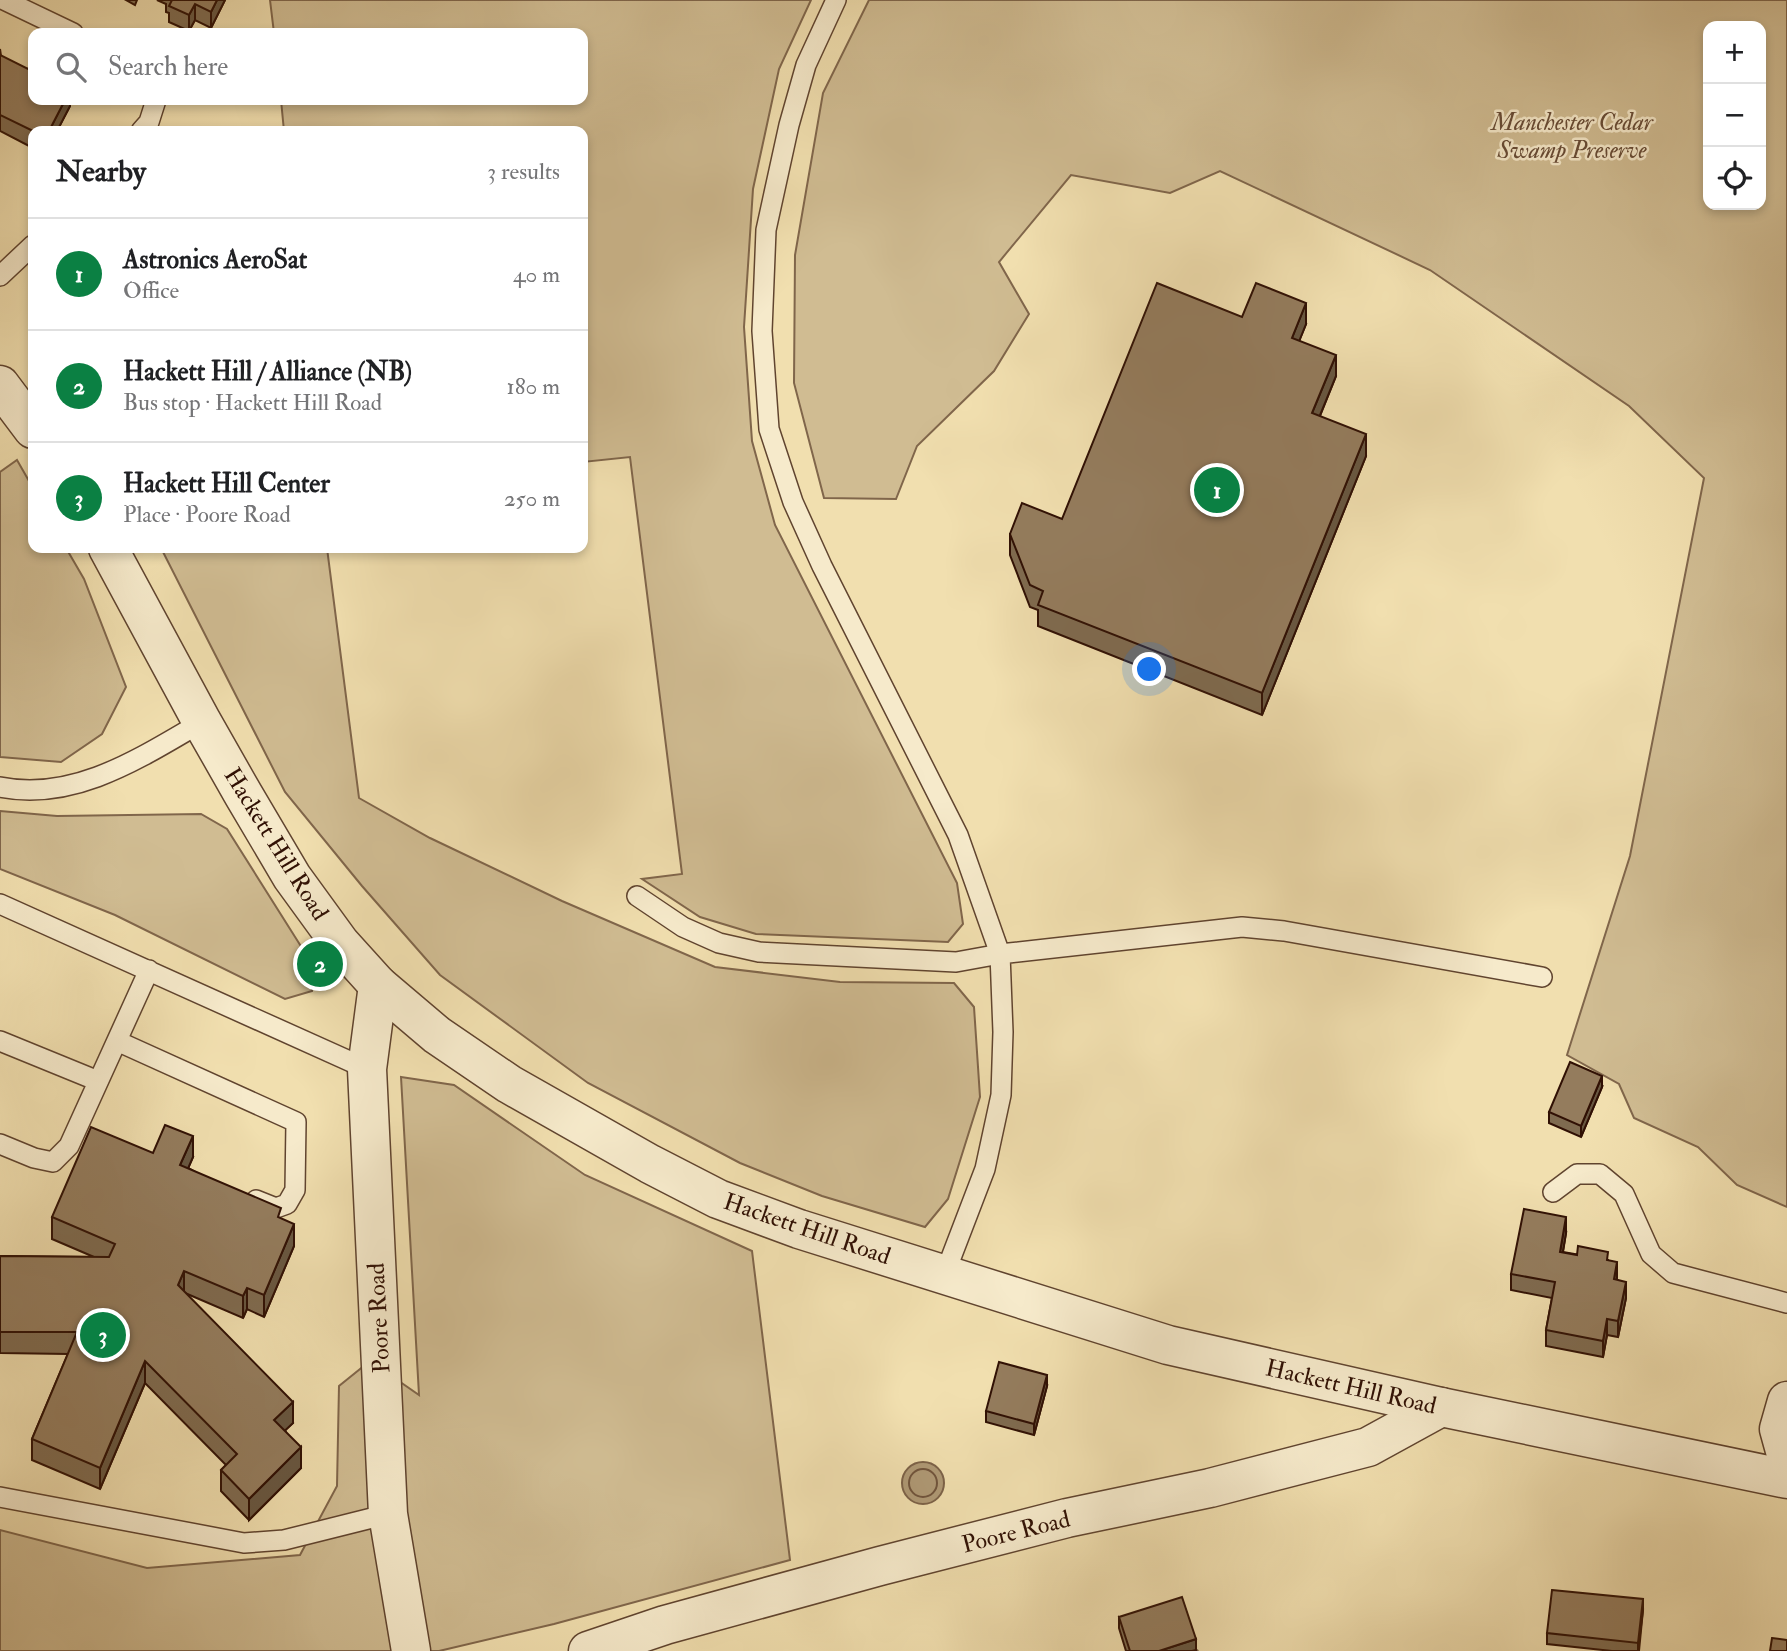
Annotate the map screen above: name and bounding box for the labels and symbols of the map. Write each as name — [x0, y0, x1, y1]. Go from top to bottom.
park label: Manchester Cedar Swamp Preserve — [1489, 107, 1654, 166]
pin: 1 — [1194, 464, 1240, 516]
your location — [1132, 652, 1166, 686]
street label: Hackett Hill Road — [217, 762, 335, 926]
pin: 2 — [297, 938, 343, 990]
street label: Hackett Hill Road — [719, 1186, 895, 1272]
street label: Poore Road — [361, 1262, 397, 1374]
pin: 3 — [80, 1309, 126, 1361]
street label: Hackett Hill Road — [1262, 1352, 1440, 1422]
street label: Poore Road — [959, 1504, 1074, 1560]

